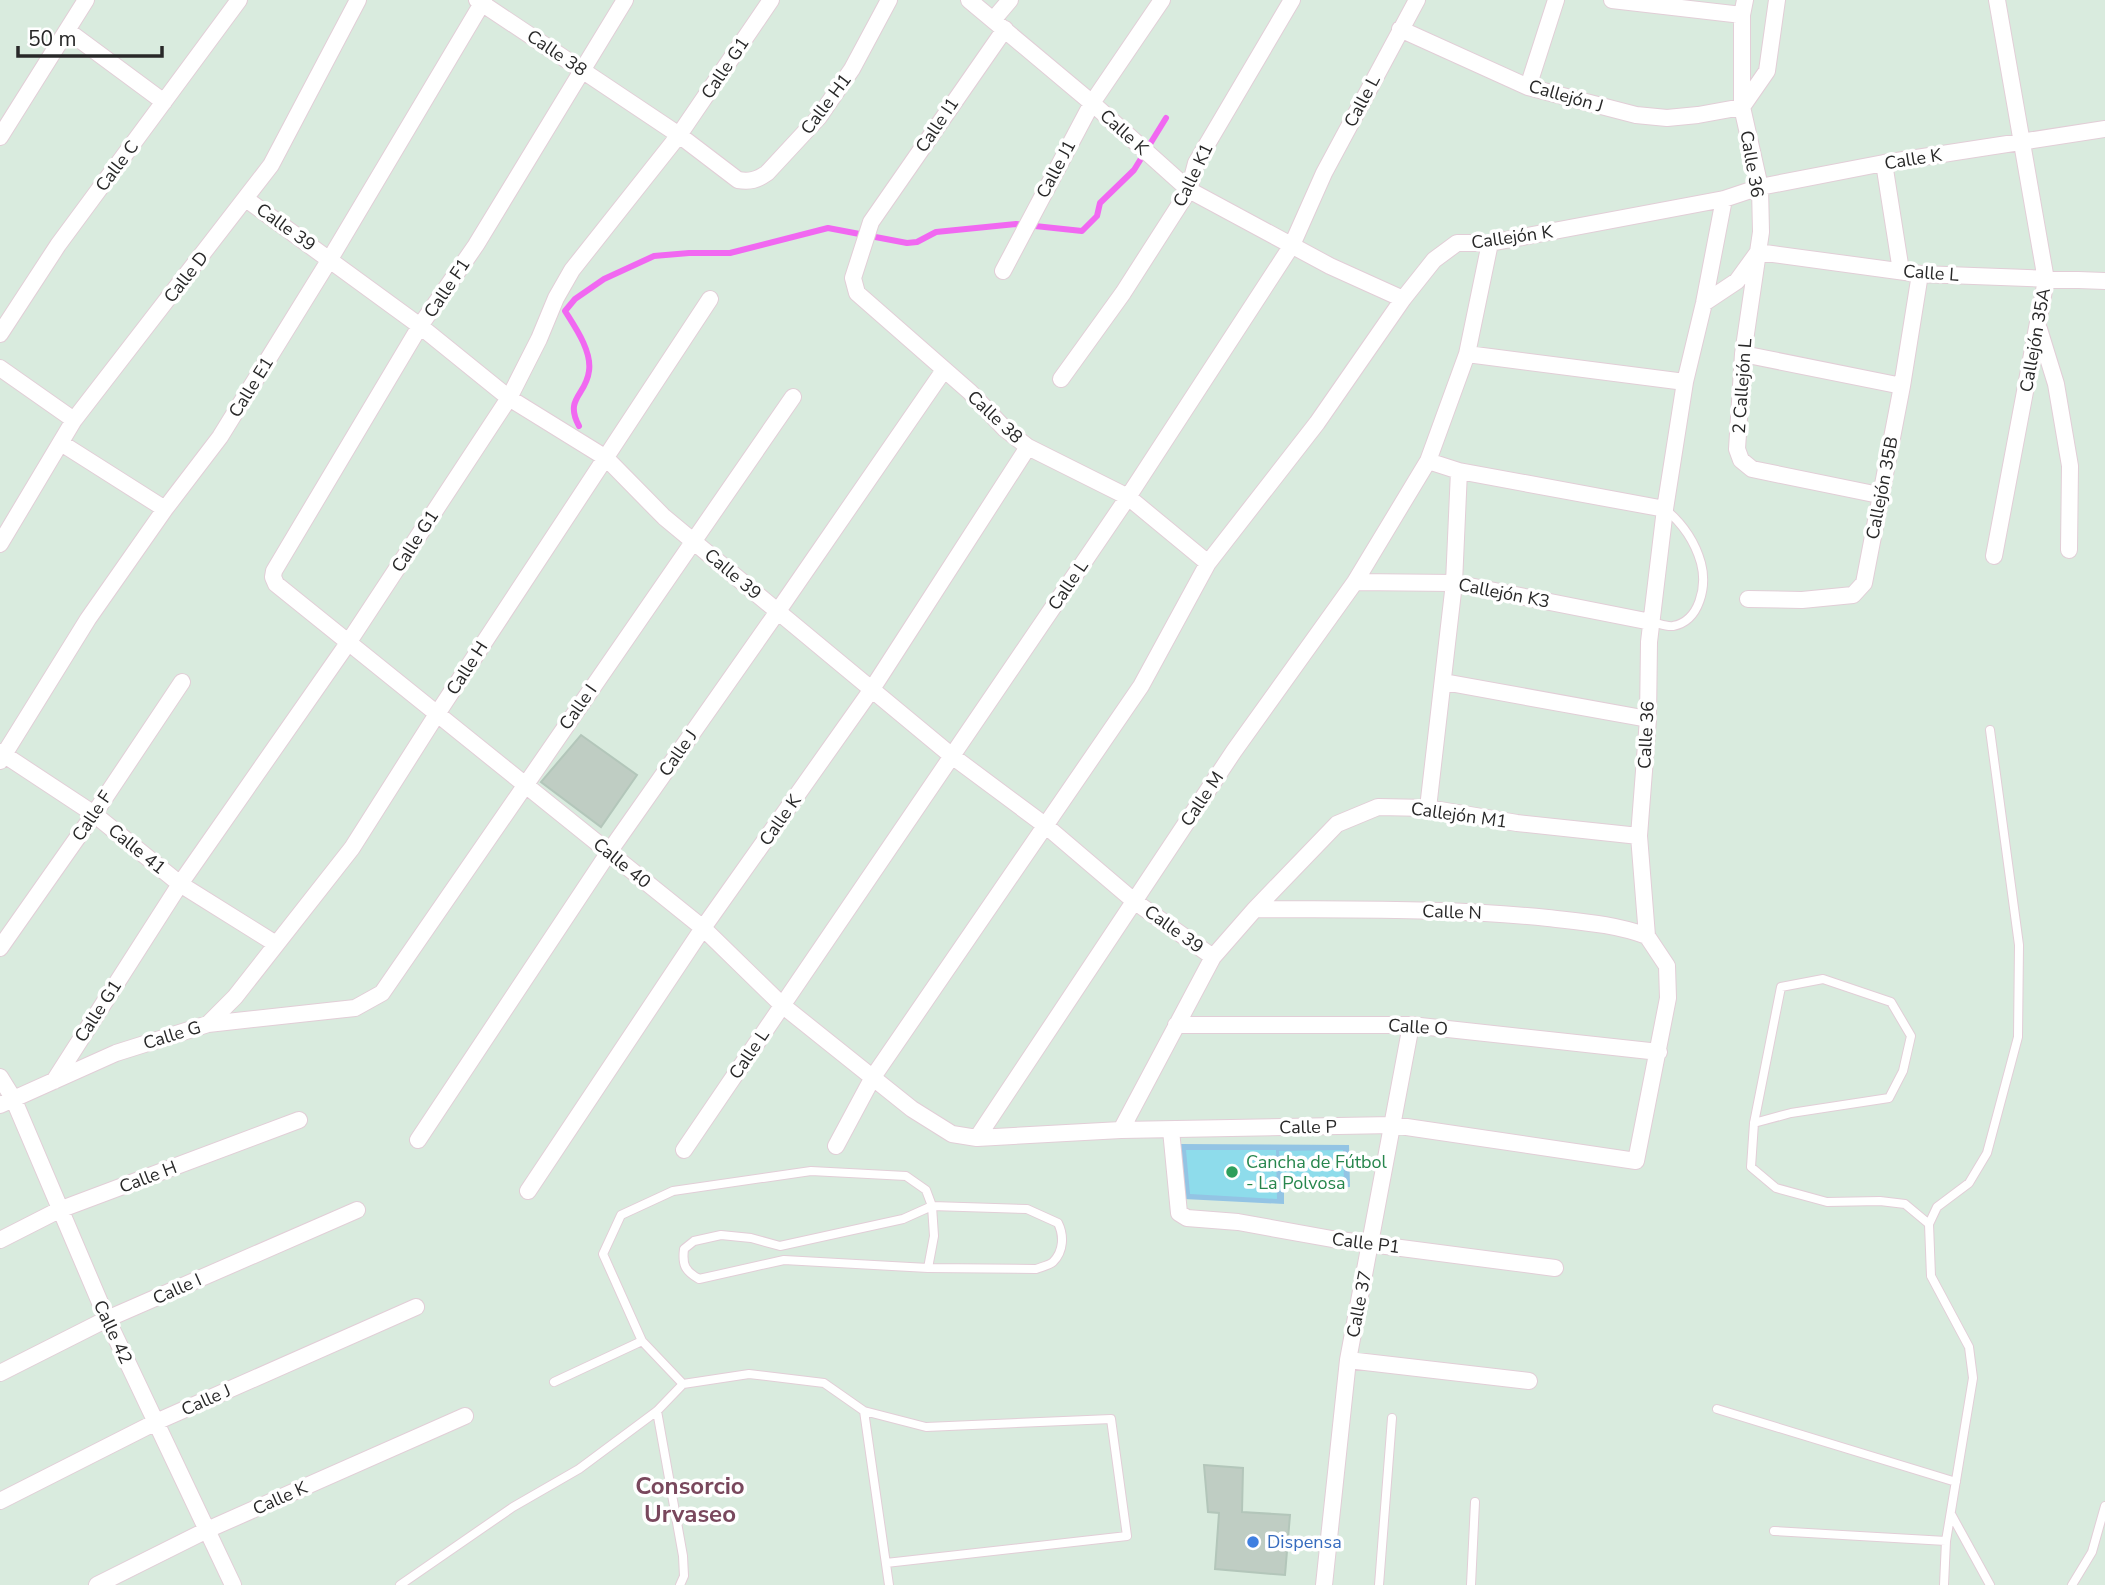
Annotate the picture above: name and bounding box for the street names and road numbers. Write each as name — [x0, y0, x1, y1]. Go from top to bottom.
street label: Calle 38 — [522, 24, 592, 82]
street label: Calle G1 — [695, 32, 755, 104]
street label: Calle H1 — [795, 69, 857, 139]
street label: Calle L — [1338, 70, 1386, 131]
street label: Callejón J — [1526, 74, 1606, 118]
street label: Calle I1 — [910, 93, 964, 157]
street label: Calle K — [1095, 104, 1154, 161]
street label: Calle 36 — [1734, 129, 1770, 199]
street label: Calle C — [90, 136, 144, 196]
street label: Calle J1 — [1031, 136, 1081, 202]
street label: Calle K1 — [1167, 139, 1219, 211]
street label: Calle K — [1883, 143, 1944, 175]
street label: Calle 39 — [252, 197, 320, 257]
street label: Callejón K — [1470, 219, 1555, 255]
street label: Calle D — [158, 246, 214, 308]
street label: Calle F1 — [418, 254, 476, 322]
street label: Calle L — [1902, 259, 1960, 287]
street label: Callejón 35A — [2014, 286, 2056, 394]
street label: 2 Callejón L — [1727, 337, 1757, 435]
street label: Calle E1 — [223, 352, 279, 422]
street label: Calle 38 — [962, 385, 1028, 449]
street label: Callejón 35B — [1860, 434, 1904, 542]
street label: Calle G1 — [386, 505, 444, 577]
street label: Calle 39 — [699, 543, 767, 605]
street label: Calle L — [1042, 555, 1094, 615]
street label: Callejón K3 — [1456, 572, 1552, 614]
street label: Calle H — [441, 636, 493, 700]
street label: Calle I — [554, 679, 602, 735]
street label: Calle 36 — [1632, 701, 1660, 769]
street label: Calle J — [653, 725, 703, 781]
street label: Calle M — [1175, 767, 1229, 831]
street label: Calle F — [66, 786, 118, 846]
street label: Calle K — [754, 789, 807, 850]
street label: Callejón M1 — [1409, 796, 1509, 834]
street label: Calle 41 — [103, 818, 171, 880]
street label: Calle 40 — [588, 832, 656, 894]
street label: Calle 39 — [1140, 899, 1208, 959]
street label: Calle N — [1422, 899, 1482, 925]
street label: Calle G1 — [69, 975, 127, 1047]
street label: Calle O — [1387, 1013, 1449, 1041]
street label: Calle G — [140, 1015, 204, 1055]
street label: Calle L — [723, 1024, 775, 1084]
street label: Calle P — [1279, 1114, 1337, 1140]
street label: Calle H — [116, 1155, 180, 1199]
street label: Calle P1 — [1331, 1227, 1401, 1259]
street label: Calle I — [149, 1268, 205, 1310]
street label: Calle 37 — [1341, 1268, 1377, 1340]
street label: Calle 42 — [88, 1296, 138, 1368]
street label: Calle J — [177, 1378, 235, 1422]
street label: Calle K — [249, 1475, 312, 1521]

